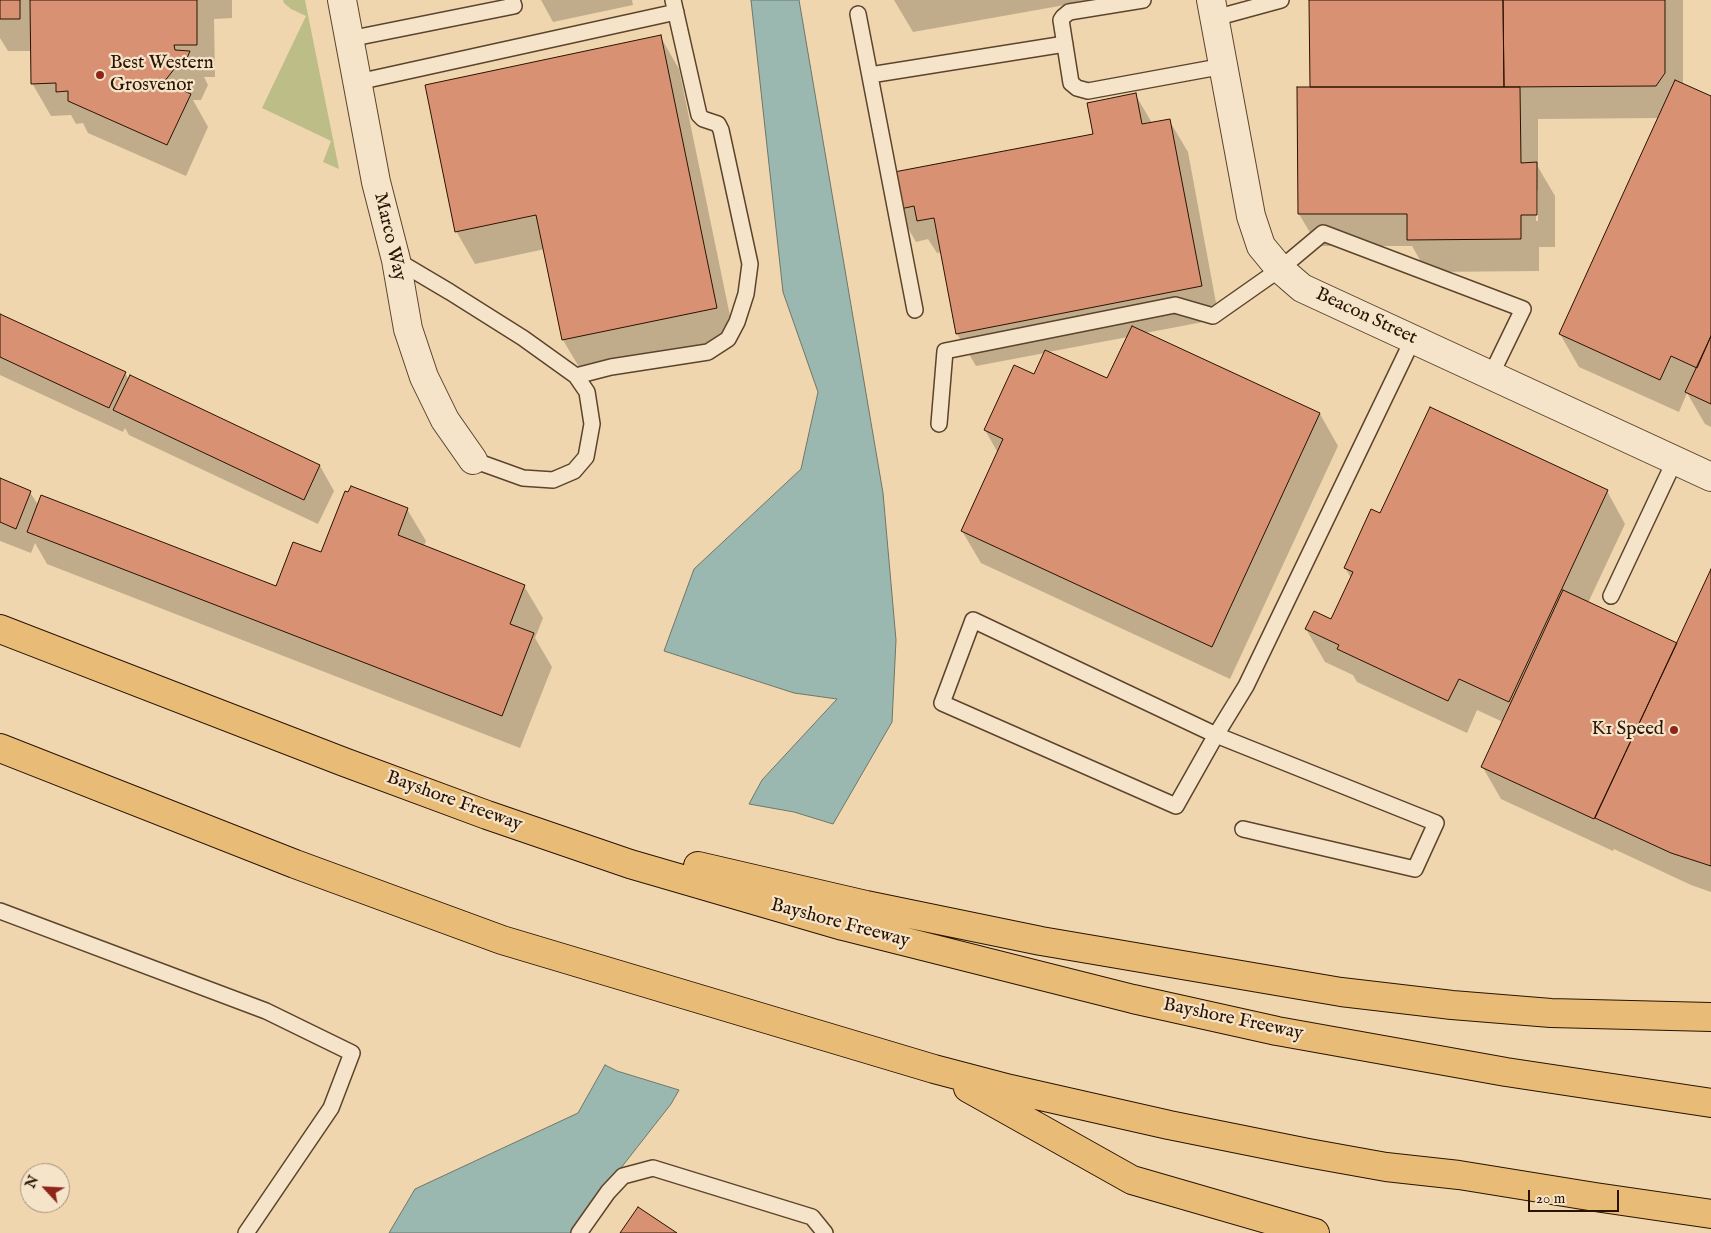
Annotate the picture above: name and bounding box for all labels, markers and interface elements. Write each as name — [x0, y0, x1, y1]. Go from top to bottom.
place label: Best Western Grosvenor — [110, 53, 214, 97]
marker: Best Western Grosvenor — [94, 69, 106, 81]
street label: Marco Way — [368, 191, 410, 283]
street label: Beacon Street — [1312, 284, 1420, 350]
place label: K1 Speed — [1591, 719, 1664, 741]
marker: K1 Speed — [1668, 724, 1680, 736]
street label: Bayshore Freeway — [383, 767, 525, 837]
street label: Bayshore Freeway — [768, 895, 912, 953]
street label: Bayshore Freeway — [1161, 994, 1305, 1046]
north arrow — [20, 1163, 70, 1213]
text: N — [22, 1173, 43, 1191]
scale bar — [1531, 1180, 1622, 1212]
text: 20 m — [1536, 1189, 1565, 1208]

